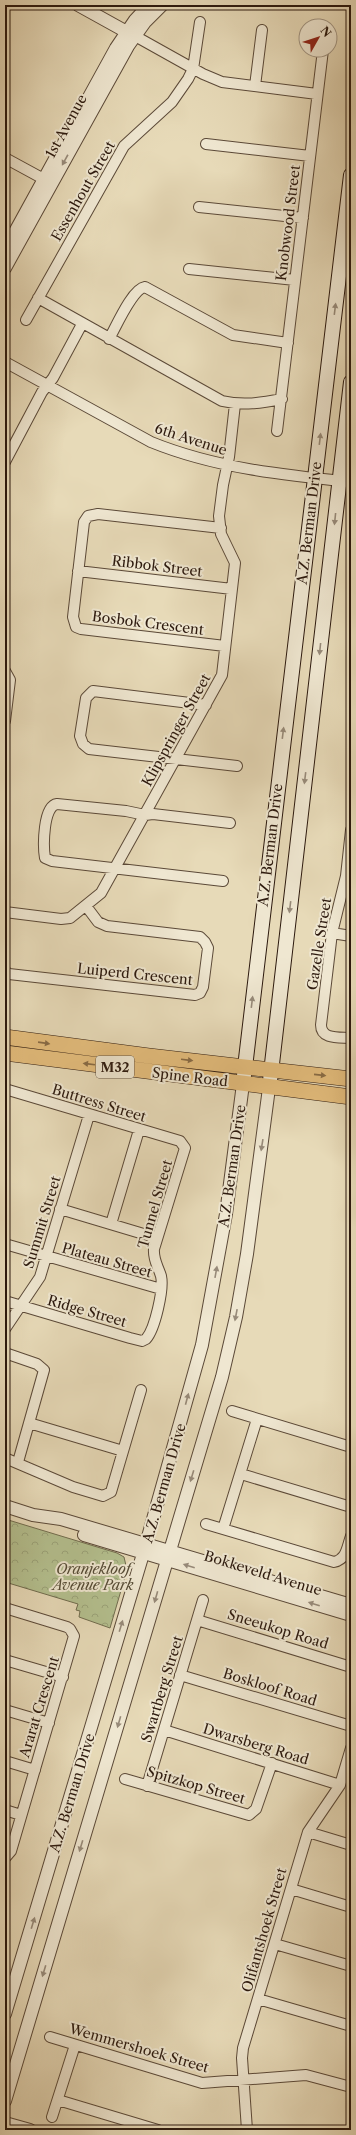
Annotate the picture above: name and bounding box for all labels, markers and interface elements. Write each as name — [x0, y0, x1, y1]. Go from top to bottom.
north arrow — [298, 18, 338, 58]
text: N — [317, 24, 334, 40]
street label: 1st Avenue — [41, 91, 91, 161]
street label: Essenhout Street — [47, 138, 119, 244]
one-way arrow — [61, 154, 68, 166]
street label: Knobwood Street — [272, 164, 304, 282]
one-way arrow — [332, 303, 338, 316]
street label: 6th Avenue — [153, 419, 230, 459]
one-way arrow — [316, 433, 323, 445]
street label: A.Z. Berman Drive — [292, 460, 325, 586]
one-way arrow — [332, 513, 338, 525]
street label: Ribbok Street — [111, 552, 203, 580]
street label: Bosbok Crescent — [91, 607, 205, 639]
one-way arrow — [317, 642, 323, 655]
street label: Klipspringer Street — [138, 671, 214, 789]
one-way arrow — [280, 727, 286, 739]
one-way arrow — [302, 772, 308, 784]
street label: A.Z. Berman Drive — [253, 782, 286, 908]
street label: Gazelle Street — [303, 896, 335, 991]
one-way arrow — [287, 901, 293, 913]
street label: Luiperd Crescent — [76, 959, 194, 989]
one-way arrow — [248, 995, 255, 1008]
one-way arrow — [38, 1040, 50, 1046]
road number: M32 — [96, 1056, 134, 1078]
one-way arrow — [181, 1057, 193, 1064]
one-way arrow — [83, 1061, 95, 1067]
street label: Spine Road — [151, 1063, 229, 1091]
one-way arrow — [314, 1072, 326, 1078]
street label: Buttress Street — [50, 1080, 148, 1126]
street label: A.Z. Berman Drive — [214, 1103, 250, 1229]
one-way arrow — [259, 1139, 265, 1152]
street label: Tunnel Street — [134, 1157, 176, 1250]
street label: Summit Street — [19, 1174, 65, 1270]
street label: Plateau Street — [60, 1239, 154, 1281]
one-way arrow — [213, 1266, 219, 1278]
street label: Ridge Street — [45, 1291, 129, 1331]
one-way arrow — [233, 1309, 239, 1322]
one-way arrow — [185, 1393, 191, 1405]
street label: A.Z. Berman Drive — [138, 1421, 190, 1546]
one-way arrow — [189, 1470, 195, 1482]
street label: Bokkeveld Avenue — [202, 1547, 324, 1600]
park label: Oranjekloof Avenue Park — [51, 1560, 136, 1594]
one-way arrow — [183, 1563, 195, 1569]
one-way arrow — [153, 1591, 159, 1603]
one-way arrow — [307, 1601, 319, 1607]
street label: Sneeukop Road — [225, 1605, 331, 1653]
one-way arrow — [118, 1620, 124, 1632]
street label: Swartberg Street — [137, 1633, 187, 1745]
street label: Ararat Crescent — [15, 1654, 63, 1761]
street label: Boskloof Road — [221, 1664, 320, 1710]
one-way arrow — [116, 1716, 122, 1728]
street label: Dwarsberg Road — [201, 1719, 312, 1769]
street label: A.Z. Berman Drive — [45, 1731, 99, 1856]
street label: Spitzkop Street — [145, 1762, 247, 1808]
one-way arrow — [78, 1841, 84, 1853]
street label: Olifantshoek Street — [238, 1866, 290, 1994]
one-way arrow — [30, 1917, 36, 1929]
one-way arrow — [41, 1965, 47, 1977]
street label: Wemmershoek Street — [66, 2019, 211, 2077]

